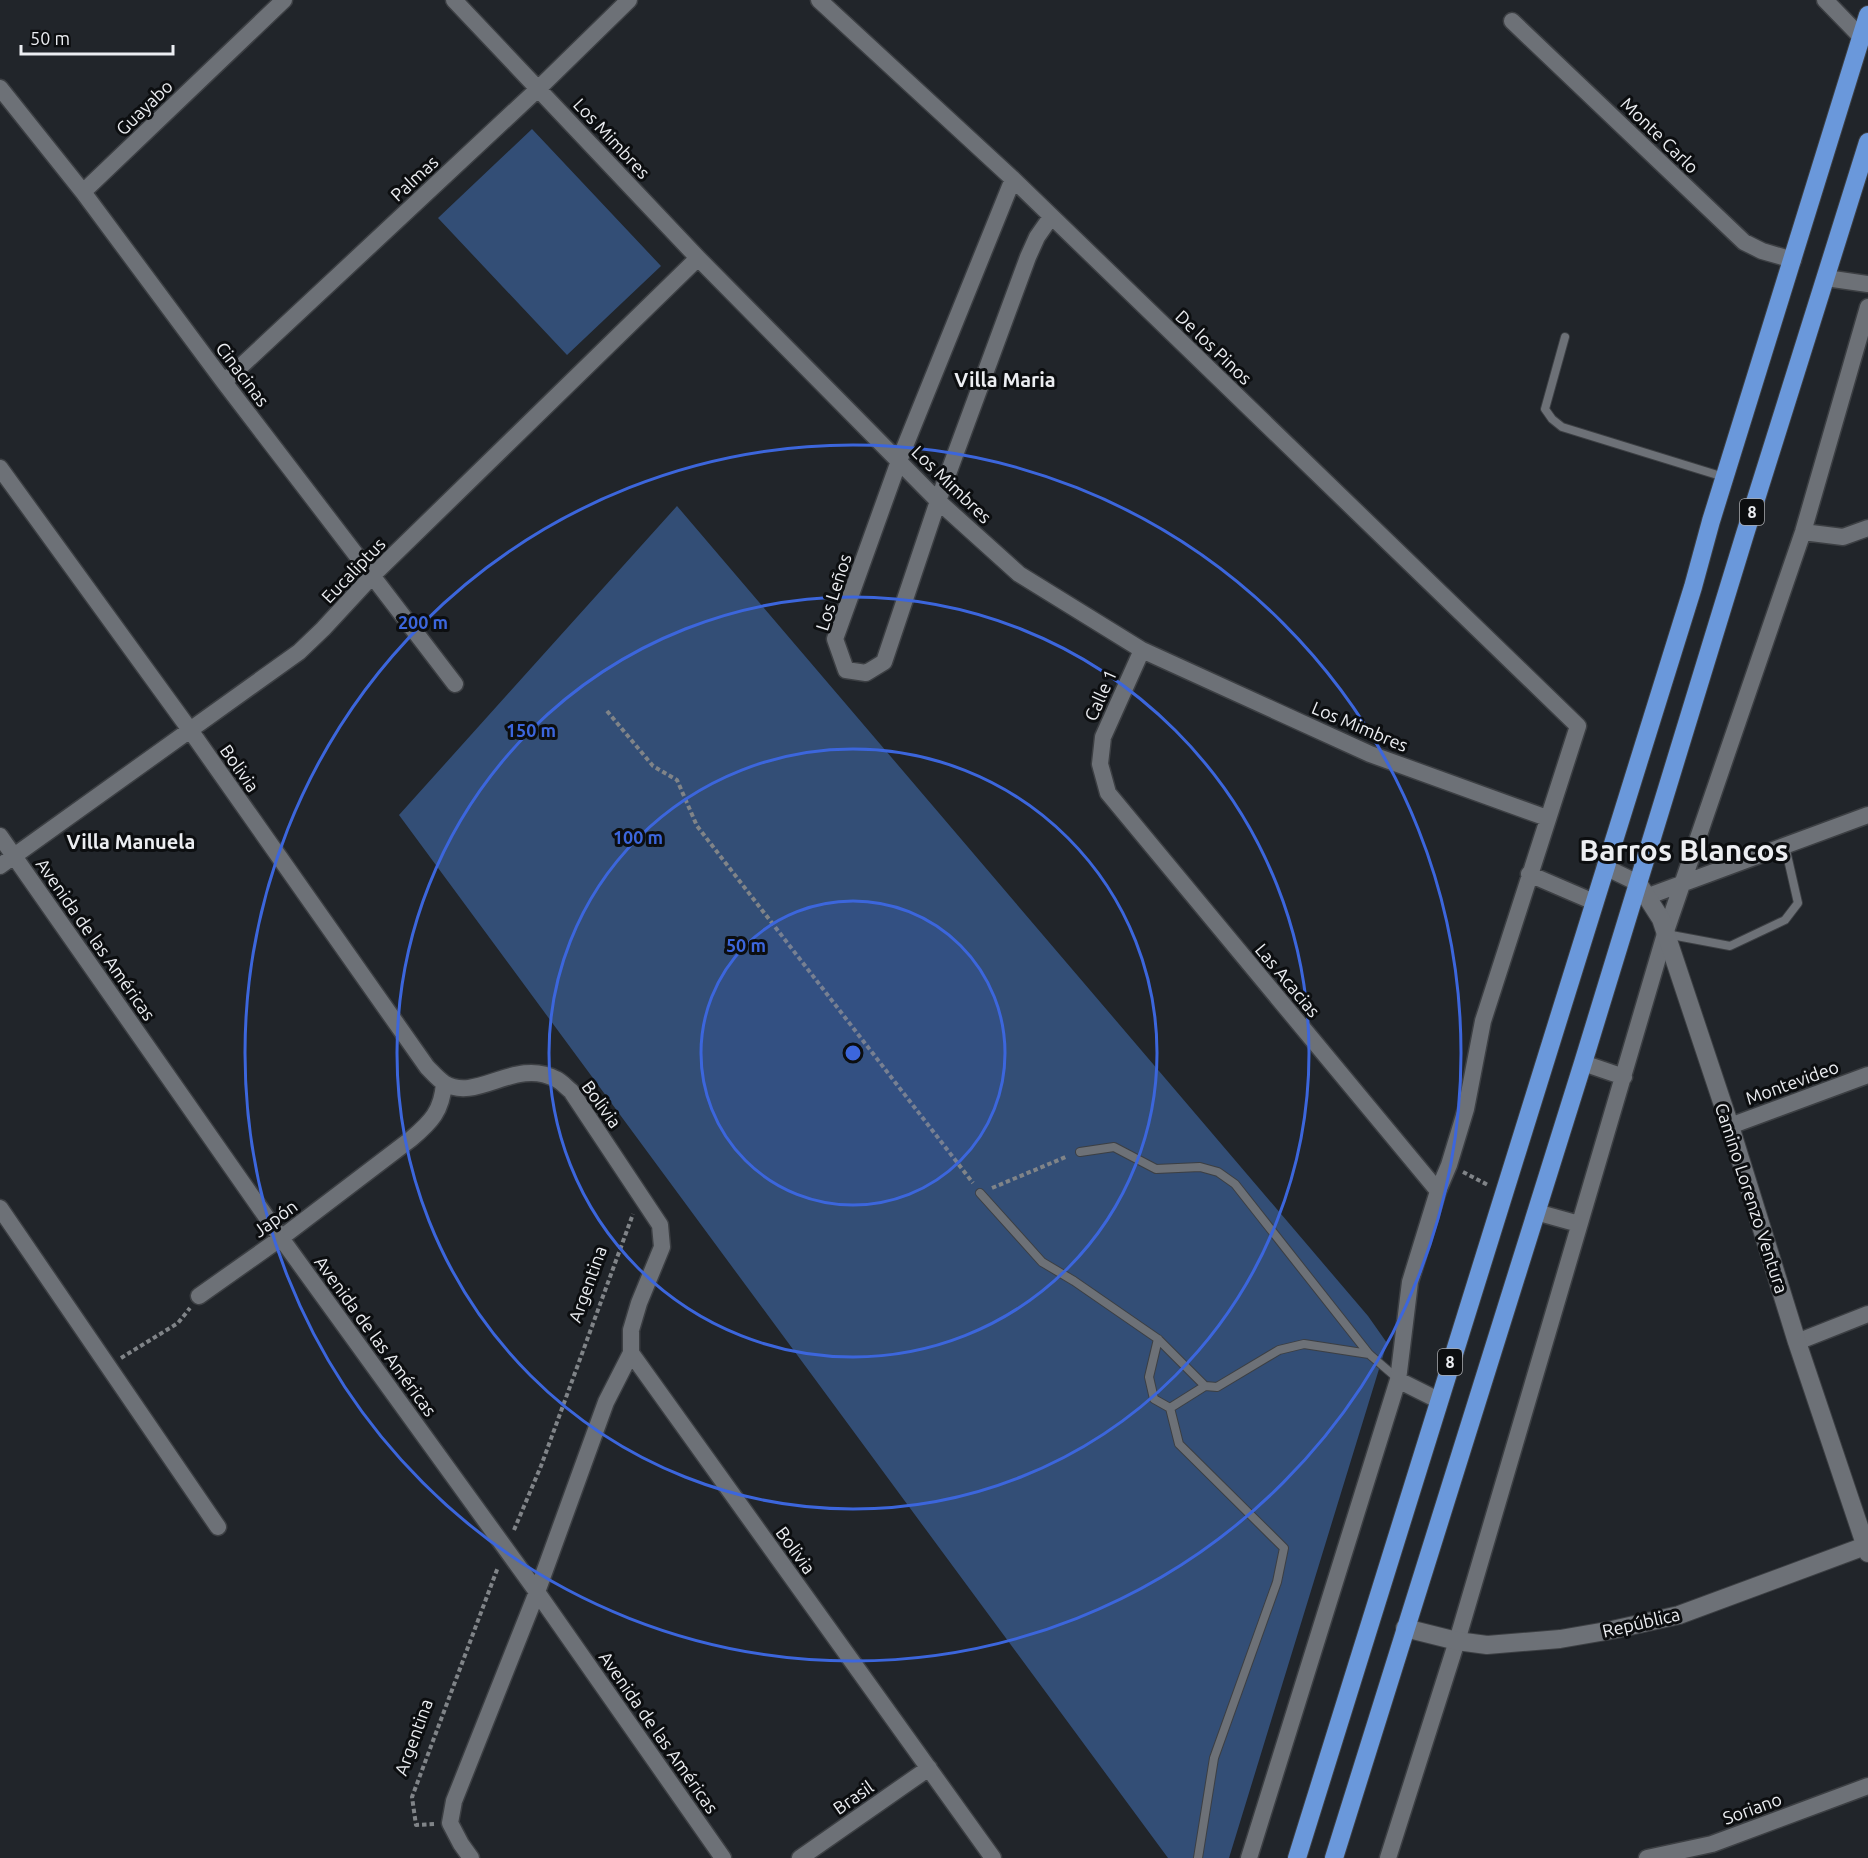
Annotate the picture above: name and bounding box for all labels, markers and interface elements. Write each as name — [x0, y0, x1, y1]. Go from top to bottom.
scale bar — [21, 18, 172, 56]
text: 50 m — [30, 28, 70, 48]
street label: Guayabo — [112, 75, 176, 139]
street label: Monte Carlo — [1617, 93, 1703, 177]
street label: Los Mimbres — [570, 94, 654, 182]
street label: Palmas — [386, 151, 442, 205]
street label: De los Pinos — [1172, 306, 1256, 388]
street label: Cinacinas — [212, 338, 274, 410]
district label: Villa Maria — [954, 368, 1056, 391]
street label: Los Mimbres — [908, 441, 996, 527]
road number: 8 — [1740, 499, 1764, 525]
street label: Eucaliptus — [317, 533, 389, 607]
street label: Los Leños — [811, 551, 855, 633]
text: 200 m — [398, 612, 448, 632]
street label: Calle 1 — [1080, 666, 1120, 724]
street label: Los Mimbres — [1309, 697, 1411, 755]
text: 150 m — [506, 720, 556, 740]
street label: Bolivia — [216, 740, 264, 796]
text: 100 m — [613, 827, 663, 847]
district label: Villa Manuela — [67, 830, 195, 853]
district label: Barros Blancos — [1579, 833, 1789, 867]
street label: Avenida de las Américas — [32, 854, 160, 1024]
text: 50 m — [726, 935, 766, 955]
street label: Las Acacias — [1252, 939, 1325, 1021]
centre of rings — [843, 1043, 863, 1063]
street label: Montevideo — [1743, 1056, 1841, 1108]
street label: Bolivia — [578, 1077, 626, 1131]
street label: Camino Lorenzo Ventura — [1712, 1100, 1792, 1296]
street label: Japón — [249, 1195, 301, 1241]
street label: Argentina — [564, 1243, 610, 1325]
street label: Avenida de las Américas — [311, 1252, 441, 1420]
road number: 8 — [1438, 1349, 1462, 1375]
street label: Bolivia — [772, 1523, 820, 1577]
street label: República — [1600, 1603, 1682, 1641]
street label: Avenida de las Américas — [595, 1647, 723, 1817]
street label: Argentina — [390, 1696, 436, 1778]
street label: Brasil — [829, 1776, 877, 1818]
street label: Soriano — [1720, 1788, 1784, 1828]

